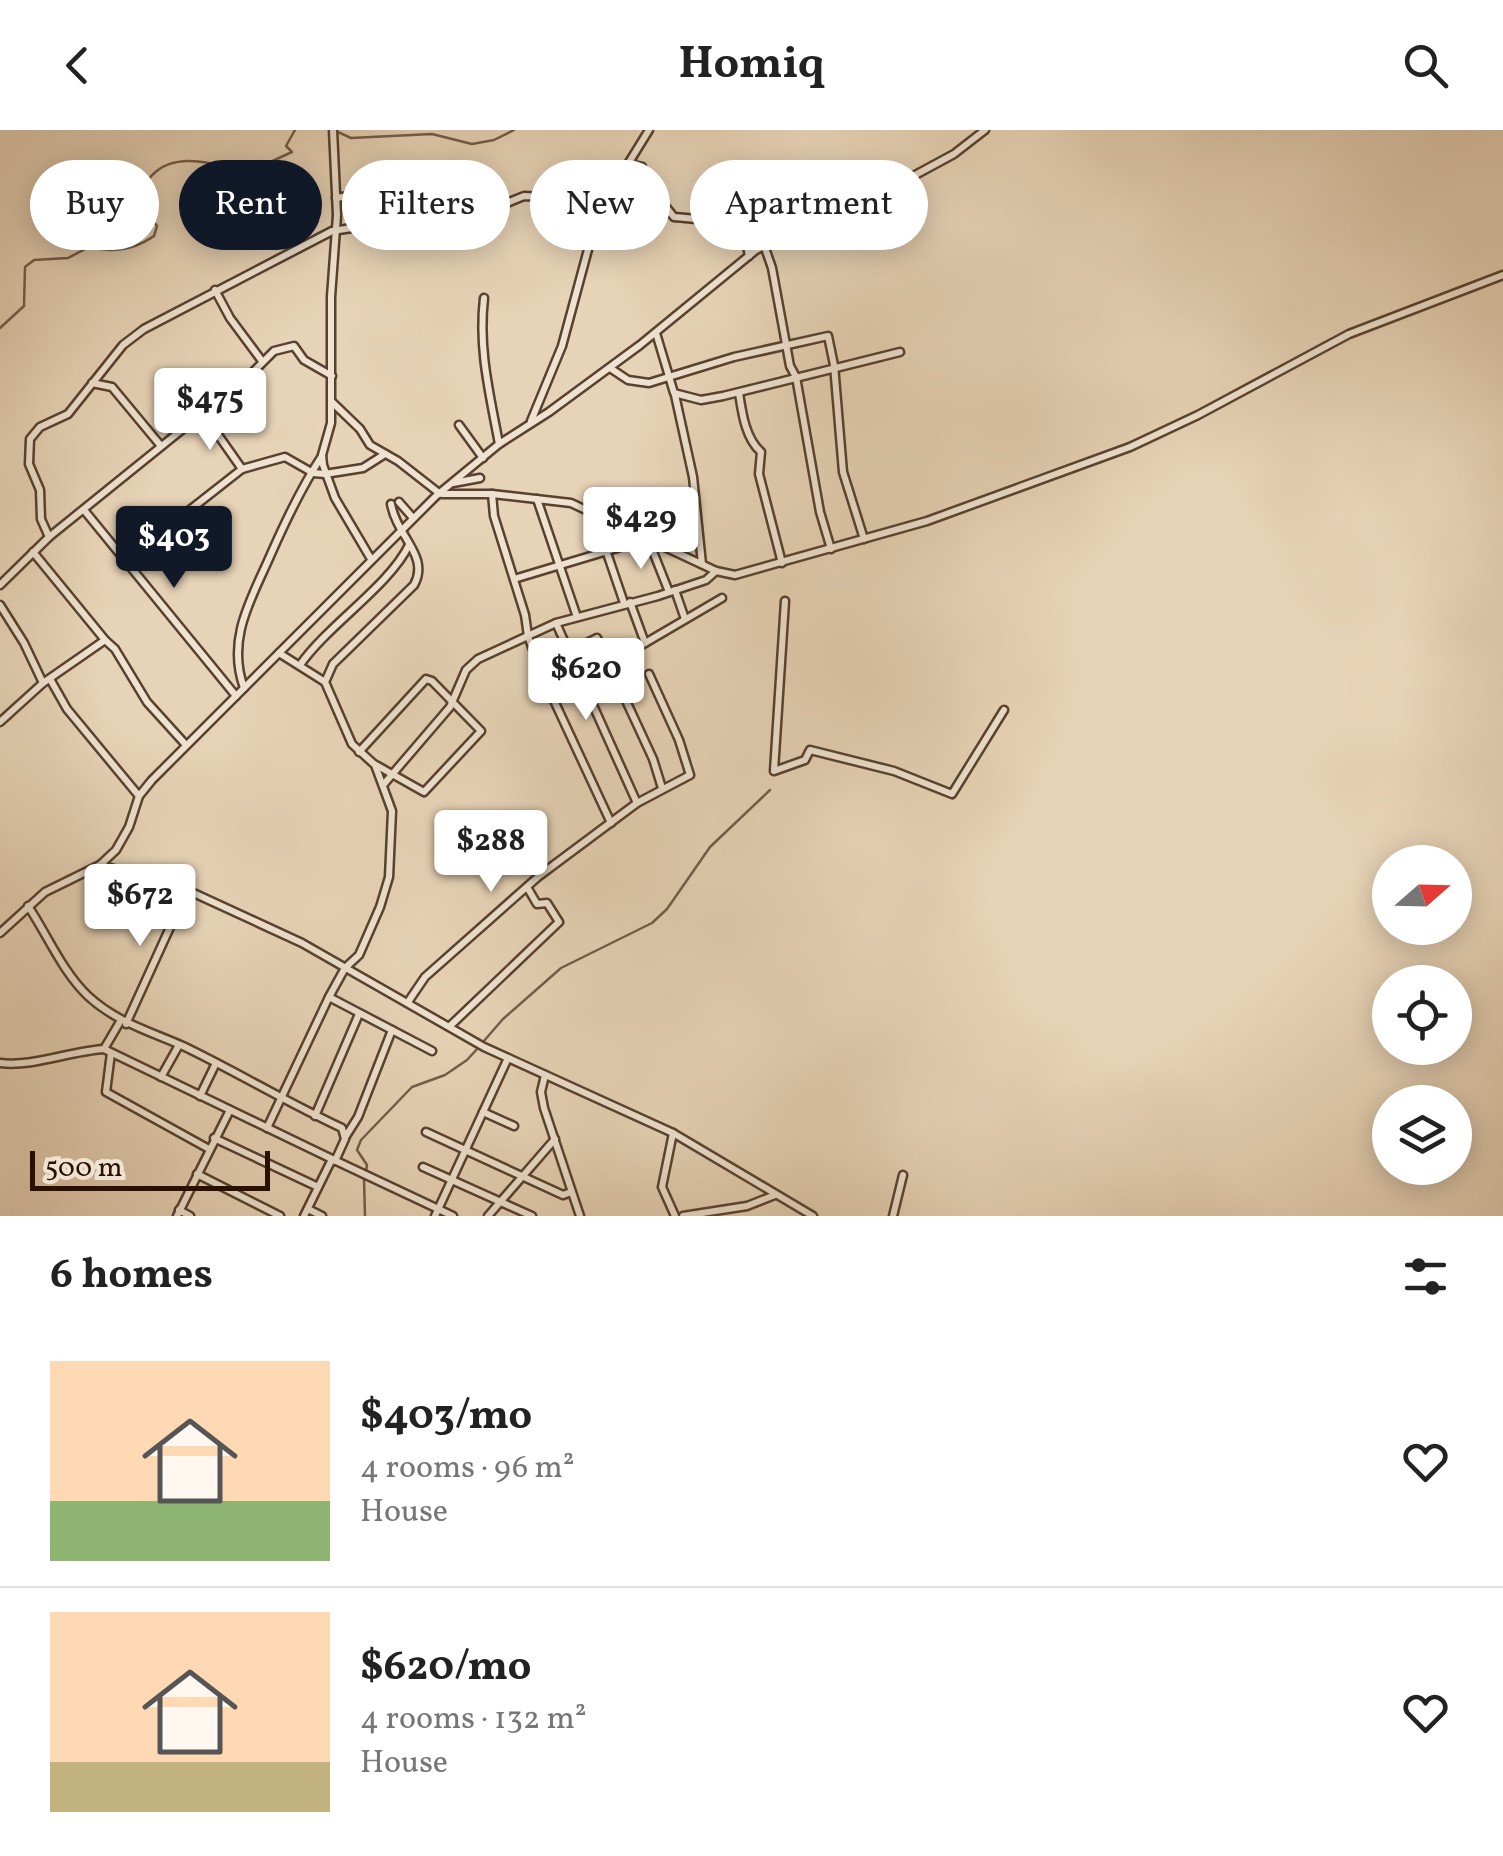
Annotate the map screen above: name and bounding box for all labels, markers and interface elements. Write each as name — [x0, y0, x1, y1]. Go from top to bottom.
text: Homiq — [678, 34, 825, 97]
icon: back — [50, 38, 105, 93]
icon: search — [1398, 38, 1453, 93]
chip: Buy — [30, 160, 159, 250]
chip: Rent — [179, 160, 322, 250]
chip: Filters — [342, 160, 510, 250]
chip: New — [530, 160, 670, 250]
chip: Apartment — [690, 160, 928, 250]
pin: $475 — [151, 368, 269, 453]
text: $475 — [176, 378, 244, 422]
pin: $429 — [582, 487, 700, 572]
text: $429 — [605, 497, 677, 541]
pin: $403 — [115, 506, 233, 591]
text: $403 — [138, 516, 210, 560]
pin: $620 — [527, 638, 645, 723]
text: $620 — [550, 648, 622, 692]
pin: $288 — [432, 810, 550, 895]
text: $288 — [456, 820, 526, 864]
north arrow — [1372, 845, 1472, 945]
map controls — [1372, 845, 1472, 1185]
pin: $672 — [81, 864, 199, 949]
text: $672 — [106, 874, 174, 918]
button: locate — [1372, 965, 1472, 1065]
button: layers — [1372, 1085, 1472, 1185]
scale bar — [30, 1146, 270, 1190]
text: 500 m — [45, 1149, 123, 1188]
text: 6 homes — [50, 1247, 213, 1306]
icon: filters — [1398, 1249, 1453, 1304]
text: $403/mo — [360, 1388, 532, 1447]
icon: home — [130, 1401, 250, 1521]
icon: heart — [1398, 1434, 1453, 1489]
text: 4 rooms · 96 m² — [360, 1447, 575, 1491]
text: House — [360, 1491, 448, 1535]
text: $620/mo — [360, 1639, 532, 1698]
icon: home — [130, 1652, 250, 1772]
icon: heart — [1398, 1685, 1453, 1740]
text: 4 rooms · 132 m² — [360, 1698, 587, 1742]
text: House — [360, 1742, 448, 1786]

